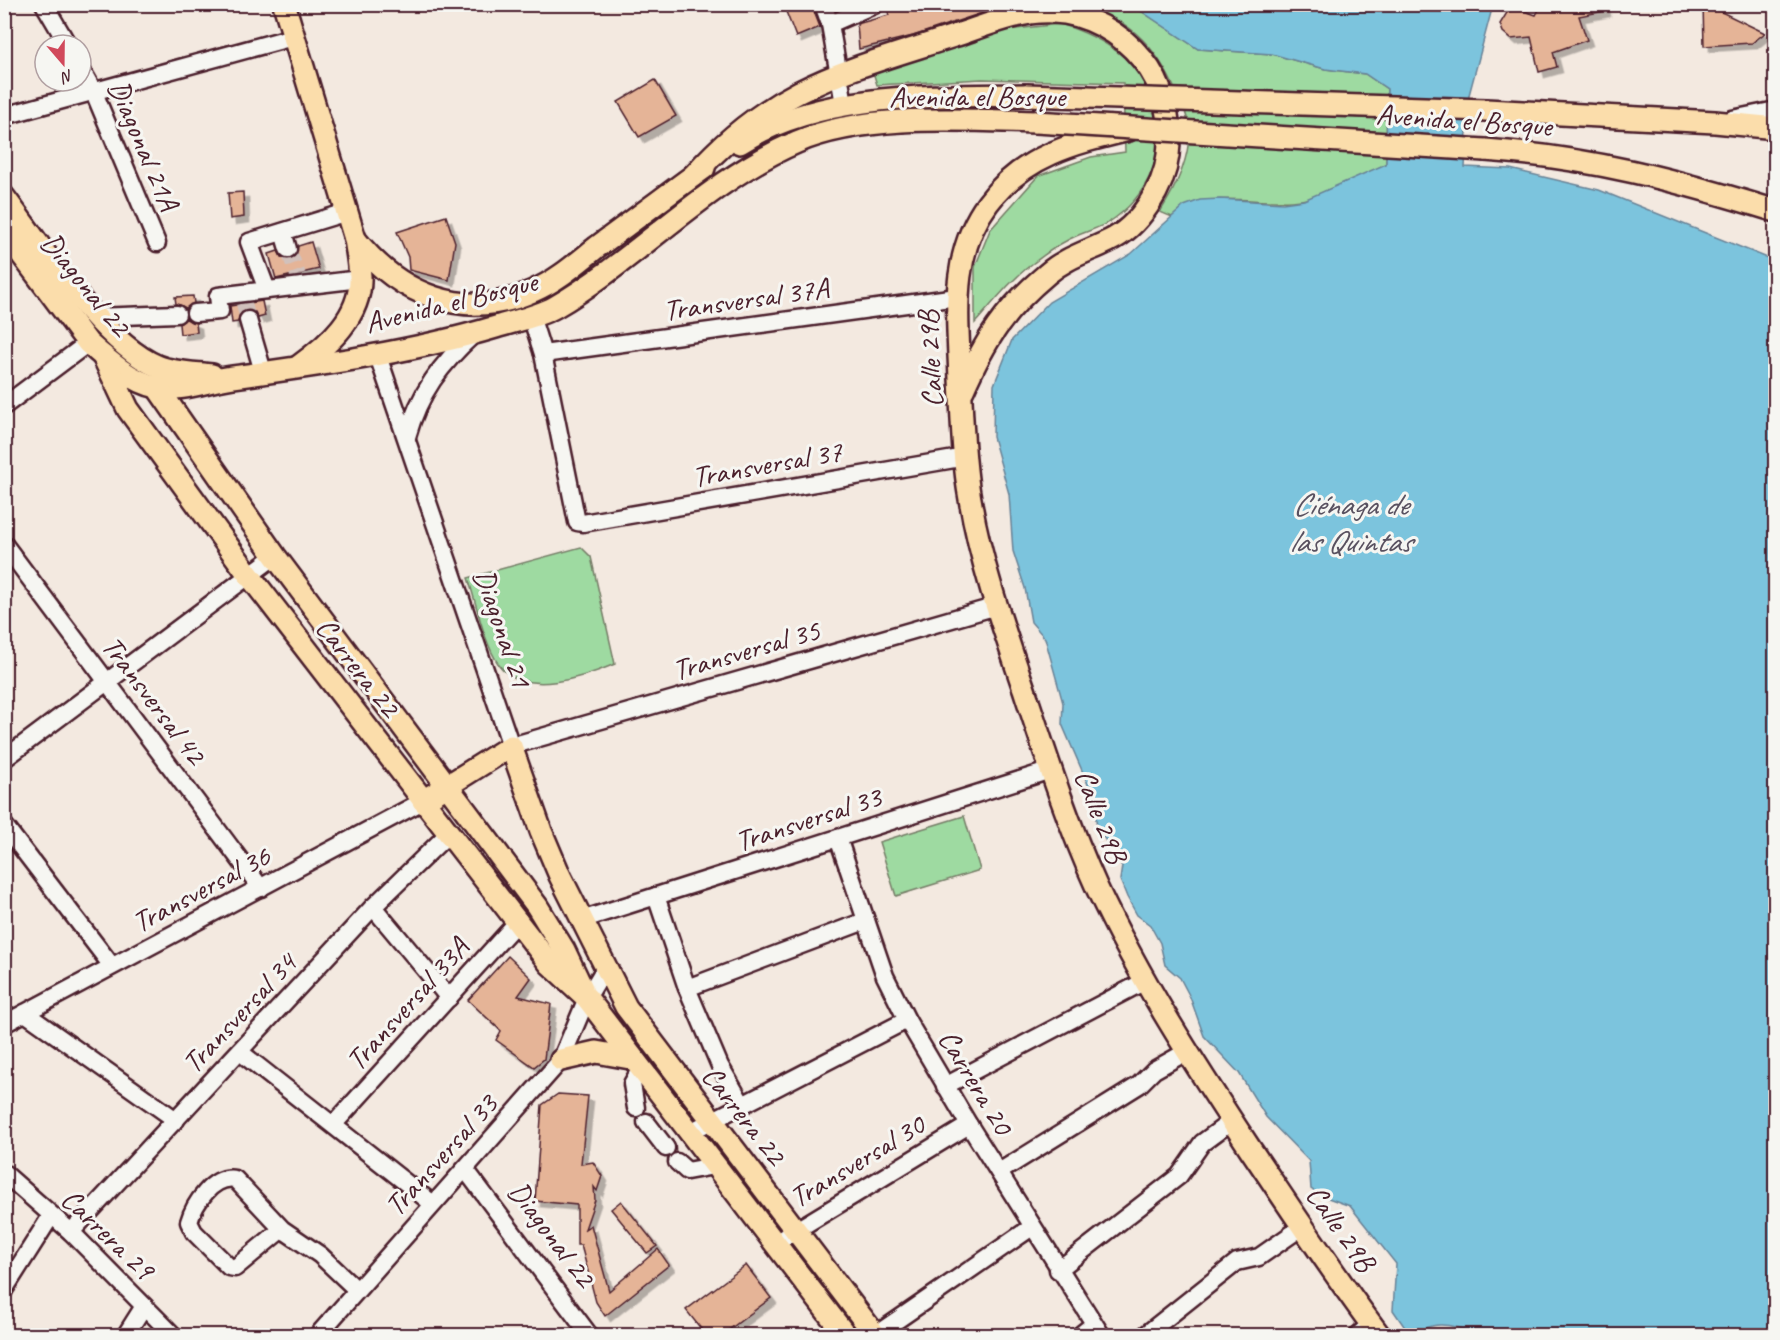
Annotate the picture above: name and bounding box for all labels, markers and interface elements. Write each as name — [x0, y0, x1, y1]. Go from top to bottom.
north arrow — [33, 33, 93, 93]
text: N — [57, 65, 76, 88]
street label: Diagonal 21A — [100, 74, 189, 218]
street label: Avenida el Bosque — [889, 77, 1067, 115]
street label: Avenida el Bosque — [1375, 95, 1555, 145]
street label: Diagonal 22 — [33, 224, 141, 346]
street label: Avenida el Bosque — [361, 262, 543, 342]
street label: Transversal 37A — [661, 268, 833, 329]
street label: Calle 29B — [908, 307, 952, 408]
street label: Transversal 37 — [689, 432, 846, 496]
water label: Ciénaga de las Quintas — [1289, 484, 1416, 562]
street label: Diagonal 21 — [465, 564, 541, 694]
street label: Carrera 22 — [307, 610, 410, 726]
street label: Transversal 35 — [668, 610, 825, 689]
street label: Transversal 42 — [93, 628, 216, 774]
street label: Calle 29B — [1066, 764, 1137, 870]
street label: Transversal 33 — [730, 777, 888, 860]
street label: Transversal 36 — [125, 836, 278, 941]
street label: Transversal 33A — [337, 928, 478, 1078]
street label: Transversal 34 — [174, 943, 306, 1081]
street label: Carrera 20 — [930, 1023, 1023, 1144]
street label: Carrera 22 — [693, 1058, 796, 1174]
street label: Transversal 33 — [376, 1084, 507, 1224]
street label: Transversal 30 — [782, 1104, 934, 1216]
street label: Diagonal 22 — [500, 1174, 606, 1296]
street label: Calle 29B — [1298, 1177, 1386, 1281]
street label: Carrera 29 — [53, 1180, 165, 1290]

